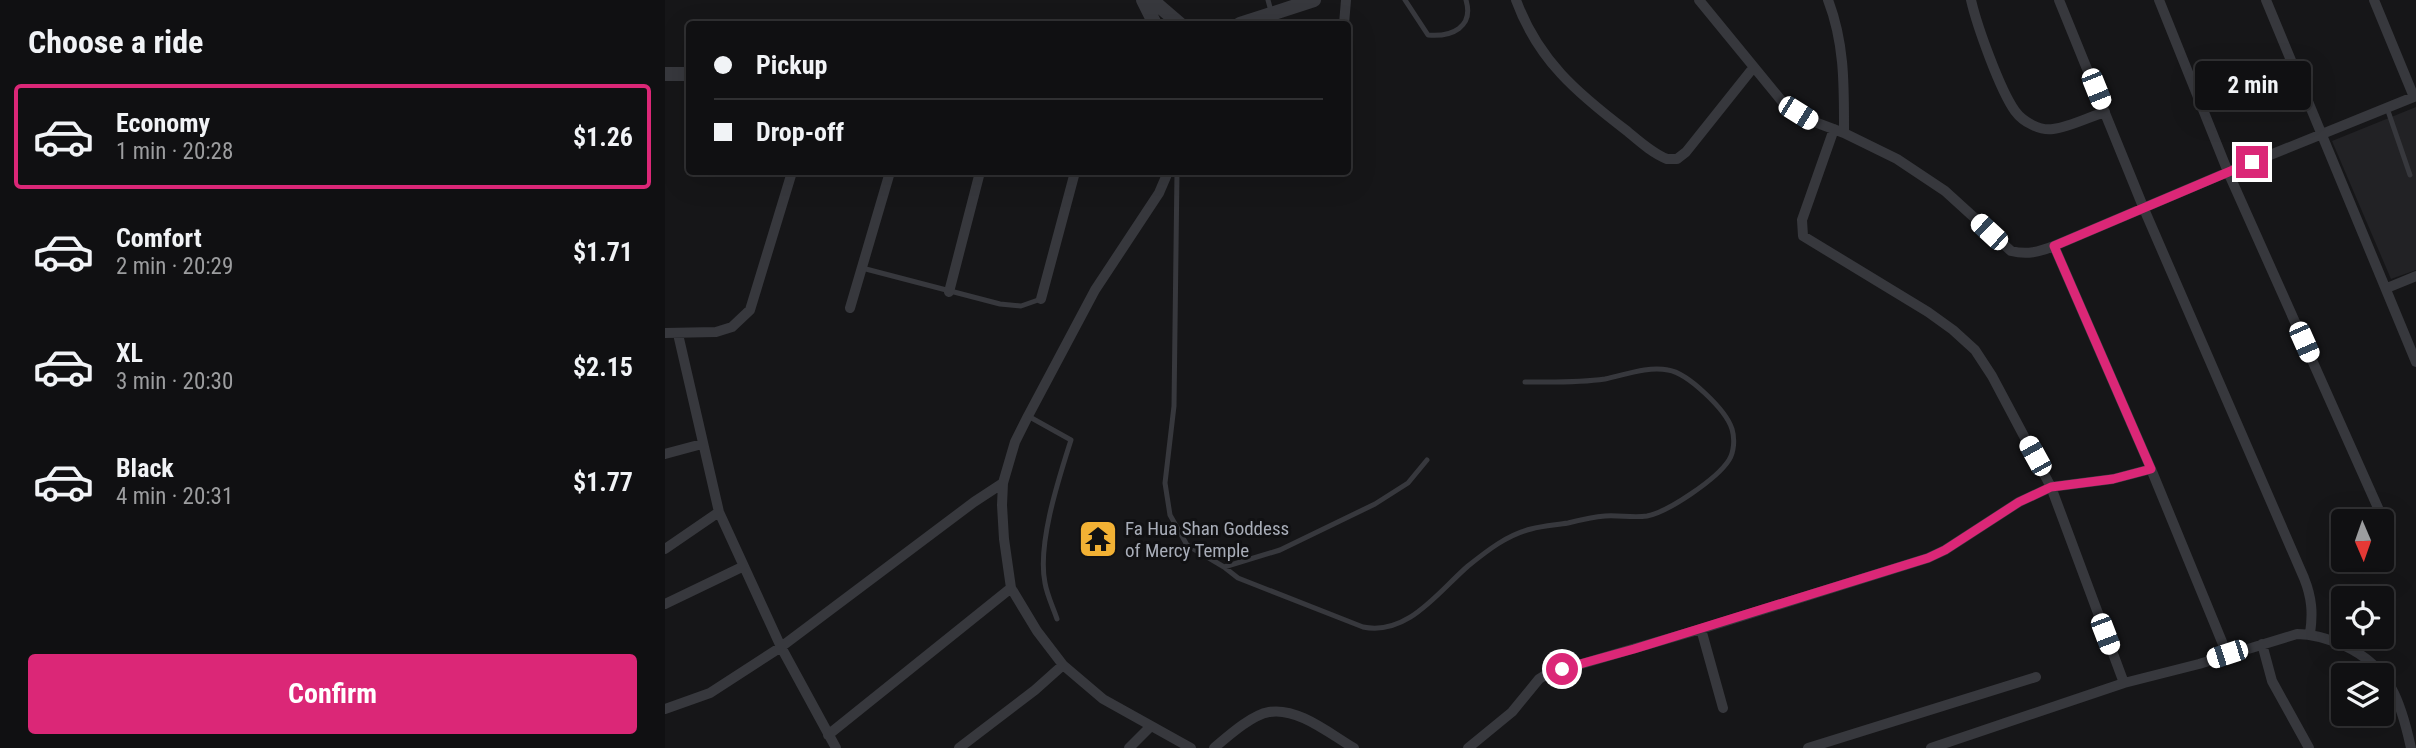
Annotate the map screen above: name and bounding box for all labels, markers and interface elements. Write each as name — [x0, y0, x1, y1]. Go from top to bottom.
text: Choose a ride — [28, 23, 203, 61]
text: Pickup — [756, 50, 827, 80]
callout: 2 min — [2194, 60, 2310, 110]
car — [2079, 66, 2114, 112]
text: 2 min — [2227, 72, 2279, 99]
car — [1775, 93, 1822, 133]
icon: car — [32, 105, 95, 168]
text: Economy — [116, 108, 210, 138]
text: Drop-off — [756, 117, 844, 147]
text: $1.26 — [573, 122, 633, 152]
text: 1 min · 20:28 — [116, 138, 233, 165]
route end — [2236, 146, 2268, 178]
car — [1967, 210, 2012, 254]
icon: car — [32, 220, 95, 283]
text: Comfort — [116, 223, 202, 253]
text: $1.71 — [573, 237, 633, 267]
text: 2 min · 20:29 — [116, 253, 233, 280]
car — [2286, 319, 2323, 365]
icon: car — [32, 335, 95, 398]
text: XL — [116, 338, 143, 368]
text: $2.15 — [573, 352, 633, 382]
text: 3 min · 20:30 — [116, 368, 233, 395]
car — [2016, 433, 2055, 479]
icon: car — [32, 450, 95, 513]
text: Black — [116, 453, 174, 483]
text: $1.77 — [573, 467, 633, 497]
text: 4 min · 20:31 — [116, 483, 233, 510]
north arrow — [2331, 509, 2394, 572]
map controls — [2331, 509, 2394, 726]
place label: Fa Hua Shan Goddess of Mercy Temple — [1125, 517, 1289, 562]
temple icon: Fa Hua Shan Goddess of Mercy Temple — [1077, 518, 1119, 560]
button: locate — [2331, 586, 2394, 649]
car — [2088, 611, 2123, 657]
car — [2204, 638, 2251, 670]
route start — [1546, 653, 1578, 685]
button: Confirm — [28, 654, 637, 734]
button: layers — [2331, 663, 2394, 726]

